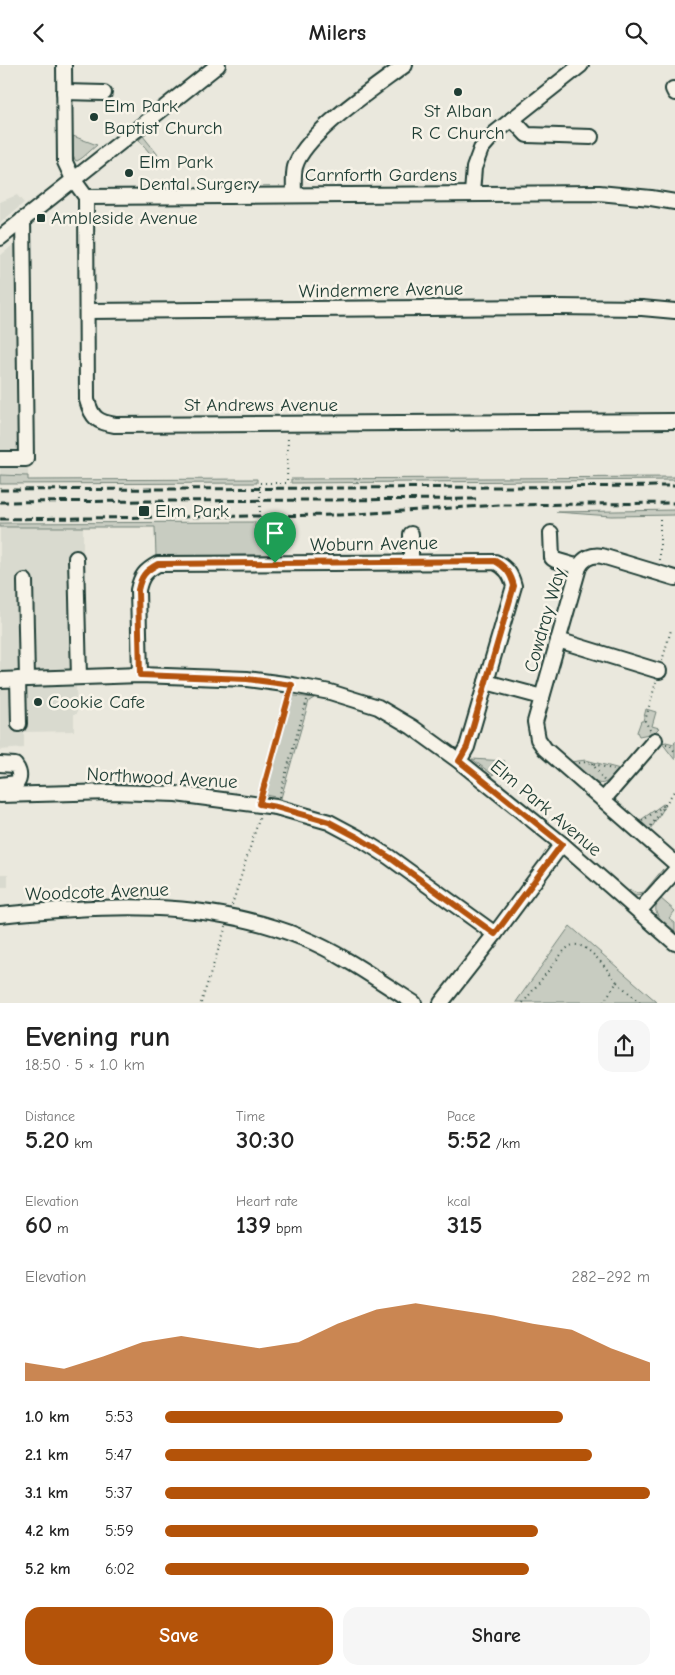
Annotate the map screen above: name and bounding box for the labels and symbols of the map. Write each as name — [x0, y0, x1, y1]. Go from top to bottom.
marker: St Alban R C Church — [452, 86, 464, 98]
place label: Elm Park Baptist Church — [104, 95, 223, 139]
place label: St Alban R C Church — [411, 100, 505, 144]
marker: Elm Park Baptist Church — [88, 111, 100, 123]
place label: Elm Park Dental Surgery — [139, 151, 259, 195]
street label: Carnforth Gardens — [305, 164, 457, 186]
marker: Elm Park Dental Surgery — [123, 167, 135, 179]
place label: Ambleside Avenue — [51, 207, 198, 229]
marker: Ambleside Avenue — [35, 212, 47, 224]
street label: Windermere Avenue — [299, 278, 463, 302]
street label: St Andrews Avenue — [184, 394, 338, 416]
place label: Elm Park — [155, 500, 230, 522]
marker: Elm Park — [137, 504, 151, 518]
pin — [254, 512, 296, 563]
street label: Woburn Avenue — [310, 532, 438, 556]
street label: Cowdray Way — [520, 565, 571, 675]
place label: Cookie Cafe — [48, 691, 145, 713]
marker: Cookie Cafe — [32, 696, 44, 708]
street label: Elm Park Avenue — [486, 755, 606, 861]
street label: Northwood Avenue — [86, 763, 238, 793]
street label: Woodcote Avenue — [25, 879, 169, 905]

